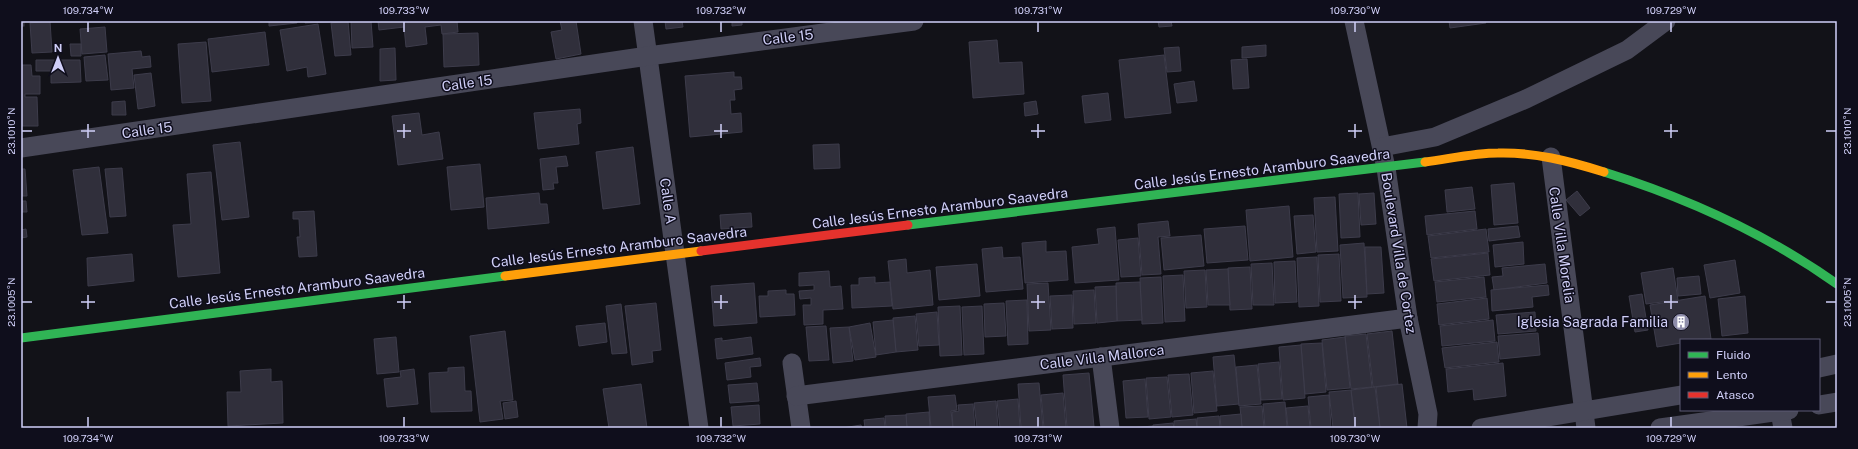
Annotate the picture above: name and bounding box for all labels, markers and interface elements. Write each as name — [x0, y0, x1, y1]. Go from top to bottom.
text: 109.734°W — [63, 4, 114, 16]
text: 109.733°W — [379, 4, 430, 16]
text: 109.732°W — [696, 4, 747, 16]
text: 109.731°W — [1014, 4, 1063, 16]
text: 109.730°W — [1330, 4, 1381, 16]
text: 109.729°W — [1646, 4, 1697, 16]
street label: Calle 15 — [762, 26, 814, 48]
north arrow — [38, 38, 78, 78]
text: N — [54, 42, 62, 54]
street label: Calle 15 — [441, 72, 493, 94]
text: 23.1010°N — [5, 107, 17, 155]
text: 23.1010°N — [1841, 107, 1853, 155]
street label: Calle 15 — [121, 119, 173, 141]
street label: Calle Jesús Ernesto Aramburo Saavedra — [1133, 145, 1391, 193]
street label: Boulevard Villa de Cortez — [1378, 171, 1420, 335]
street label: Calle A — [657, 177, 679, 225]
street label: Calle Jesús Ernesto Aramburo Saavedra — [811, 184, 1069, 232]
street label: Calle Villa Morelia — [1546, 186, 1578, 304]
street label: Calle Jesús Ernesto Aramburo Saavedra — [490, 223, 748, 271]
street label: Calle Jesús Ernesto Aramburo Saavedra — [168, 264, 426, 312]
text: 23.1005°N — [5, 277, 17, 327]
text: 23.1005°N — [1841, 277, 1853, 327]
building icon: Iglesia Sagrada Familia — [1671, 312, 1691, 332]
place label: Iglesia Sagrada Familia — [1517, 314, 1668, 330]
legend — [1680, 339, 1820, 411]
street label: Calle Villa Mallorca — [1039, 341, 1165, 373]
text: Fluido — [1716, 348, 1751, 362]
text: Lento — [1716, 368, 1748, 382]
text: Atasco — [1716, 388, 1755, 402]
text: 109.734°W — [63, 432, 114, 444]
text: 109.733°W — [379, 432, 430, 444]
text: 109.732°W — [696, 432, 747, 444]
text: 109.731°W — [1014, 432, 1063, 444]
text: 109.730°W — [1330, 432, 1381, 444]
text: 109.729°W — [1646, 432, 1697, 444]

